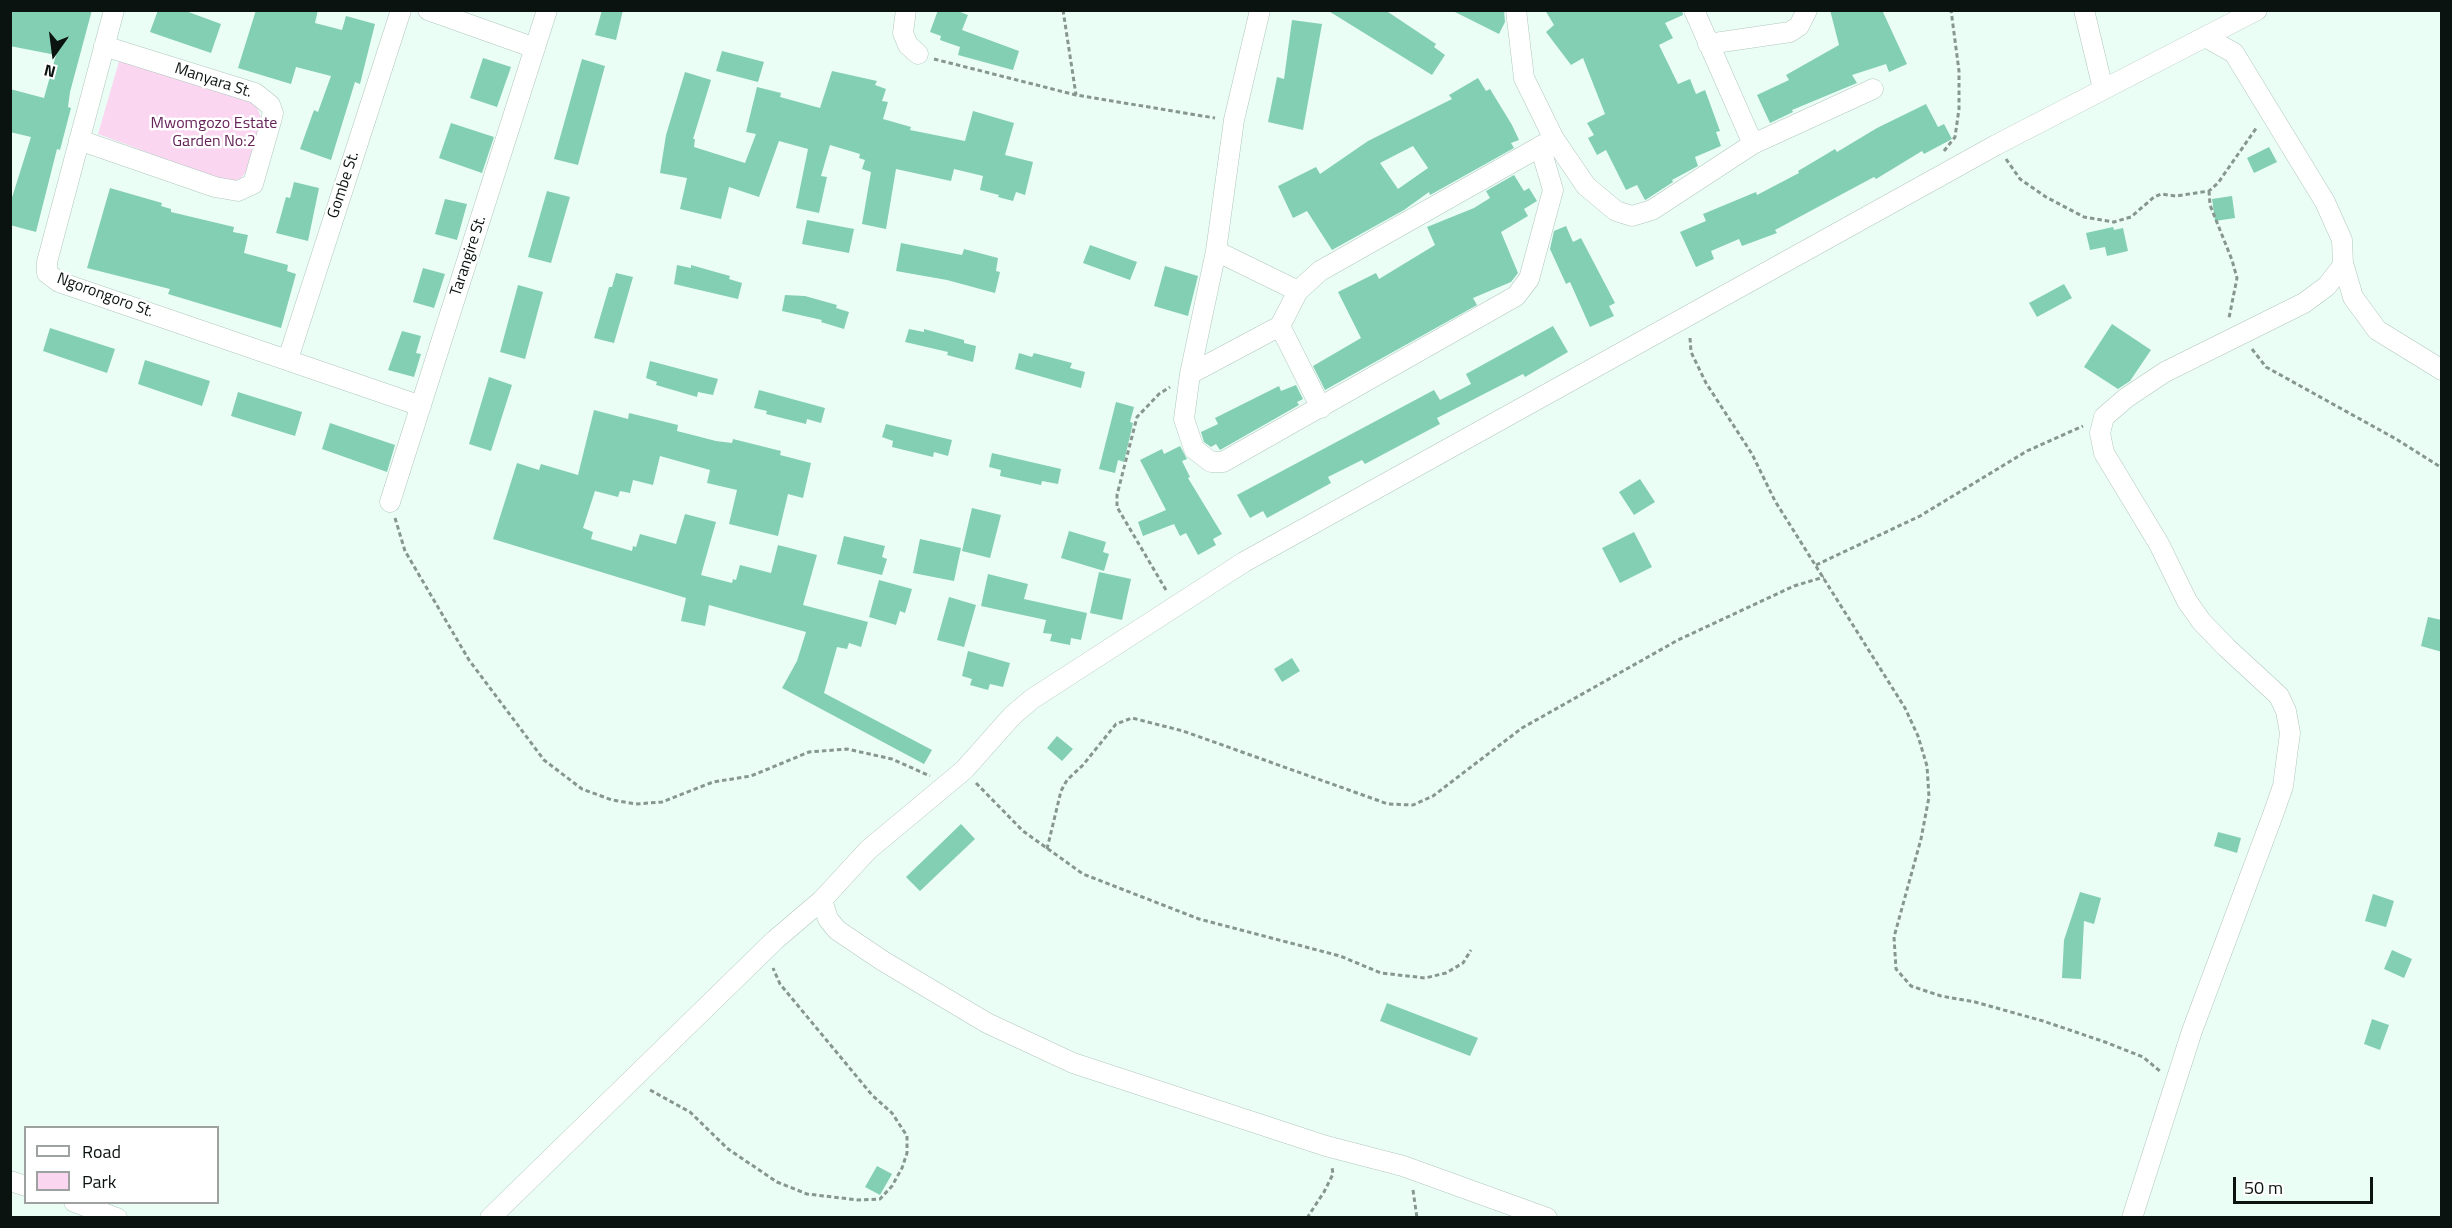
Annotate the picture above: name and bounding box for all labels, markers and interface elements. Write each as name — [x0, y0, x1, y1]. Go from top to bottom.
north arrow — [24, 24, 84, 84]
text: N — [41, 58, 58, 84]
street label: Manyara St. — [172, 59, 254, 103]
park label: Mwomgozo Estate Garden No:2 — [151, 114, 277, 152]
street label: Gombe St. — [324, 149, 364, 221]
street label: Tarangire St. — [447, 213, 491, 299]
street label: Ngorongoro St. — [54, 270, 156, 322]
legend — [24, 1126, 219, 1204]
text: Road — [82, 1138, 121, 1165]
scale bar — [2236, 1165, 2376, 1203]
text: Park — [82, 1168, 116, 1195]
text: 50 m — [2244, 1174, 2283, 1201]

